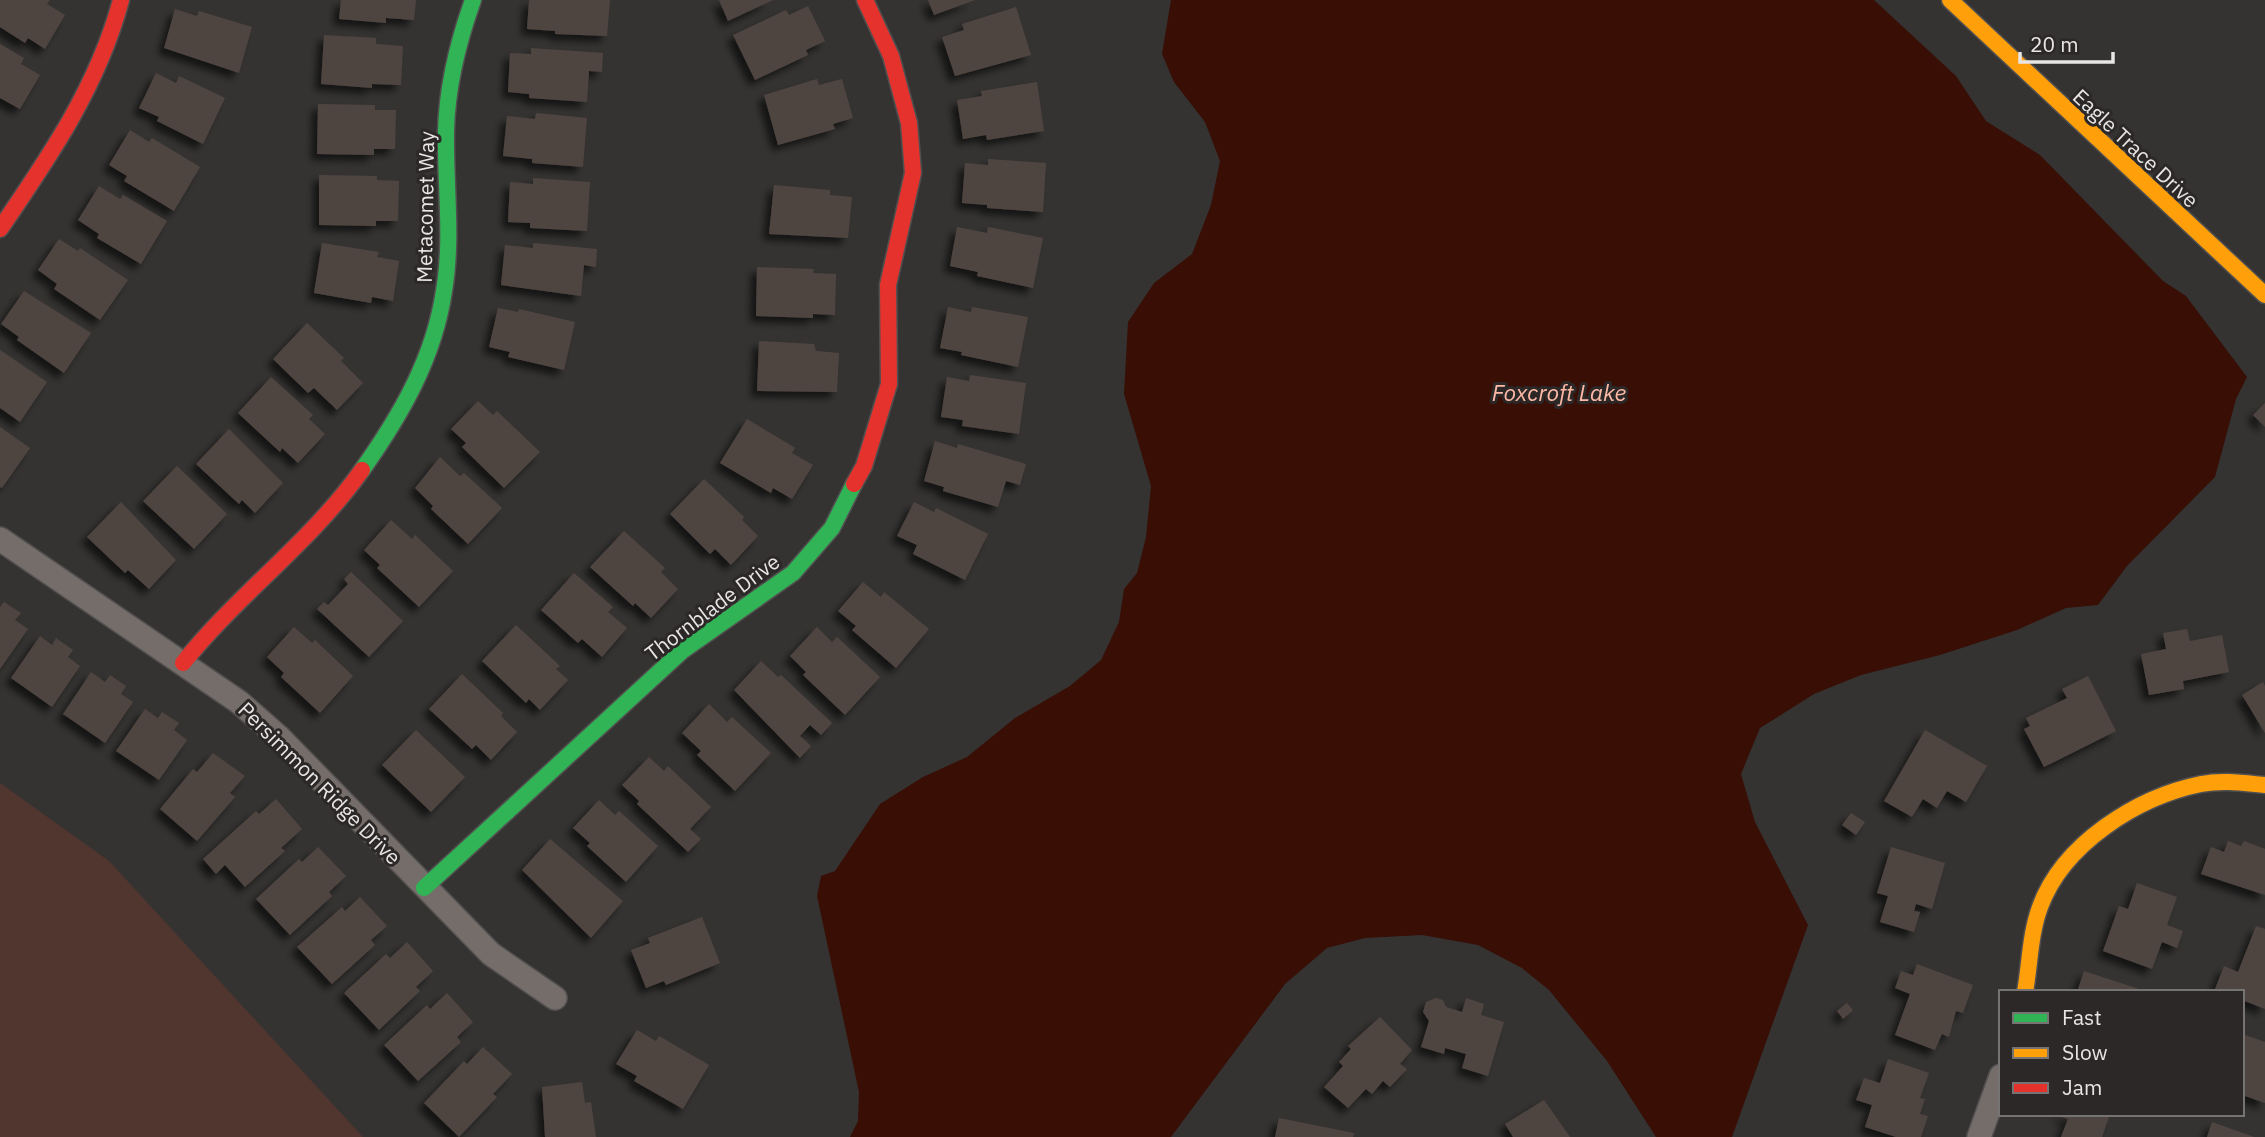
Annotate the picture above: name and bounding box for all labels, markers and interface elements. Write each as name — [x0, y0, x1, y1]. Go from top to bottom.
scale bar — [2020, 21, 2113, 65]
text: 20 m — [2030, 30, 2079, 58]
street label: Eagle Trace Drive — [2067, 82, 2205, 214]
street label: Metacomet Way — [410, 130, 440, 283]
water label: Foxcroft Lake — [1492, 377, 1627, 407]
street label: Thornblade Drive — [639, 547, 785, 667]
street label: Persimmon Ridge Drive — [233, 696, 407, 870]
legend — [1999, 990, 2244, 1116]
text: Fast — [2062, 1003, 2102, 1031]
text: Slow — [2062, 1038, 2108, 1066]
text: Jam — [2062, 1073, 2102, 1101]

